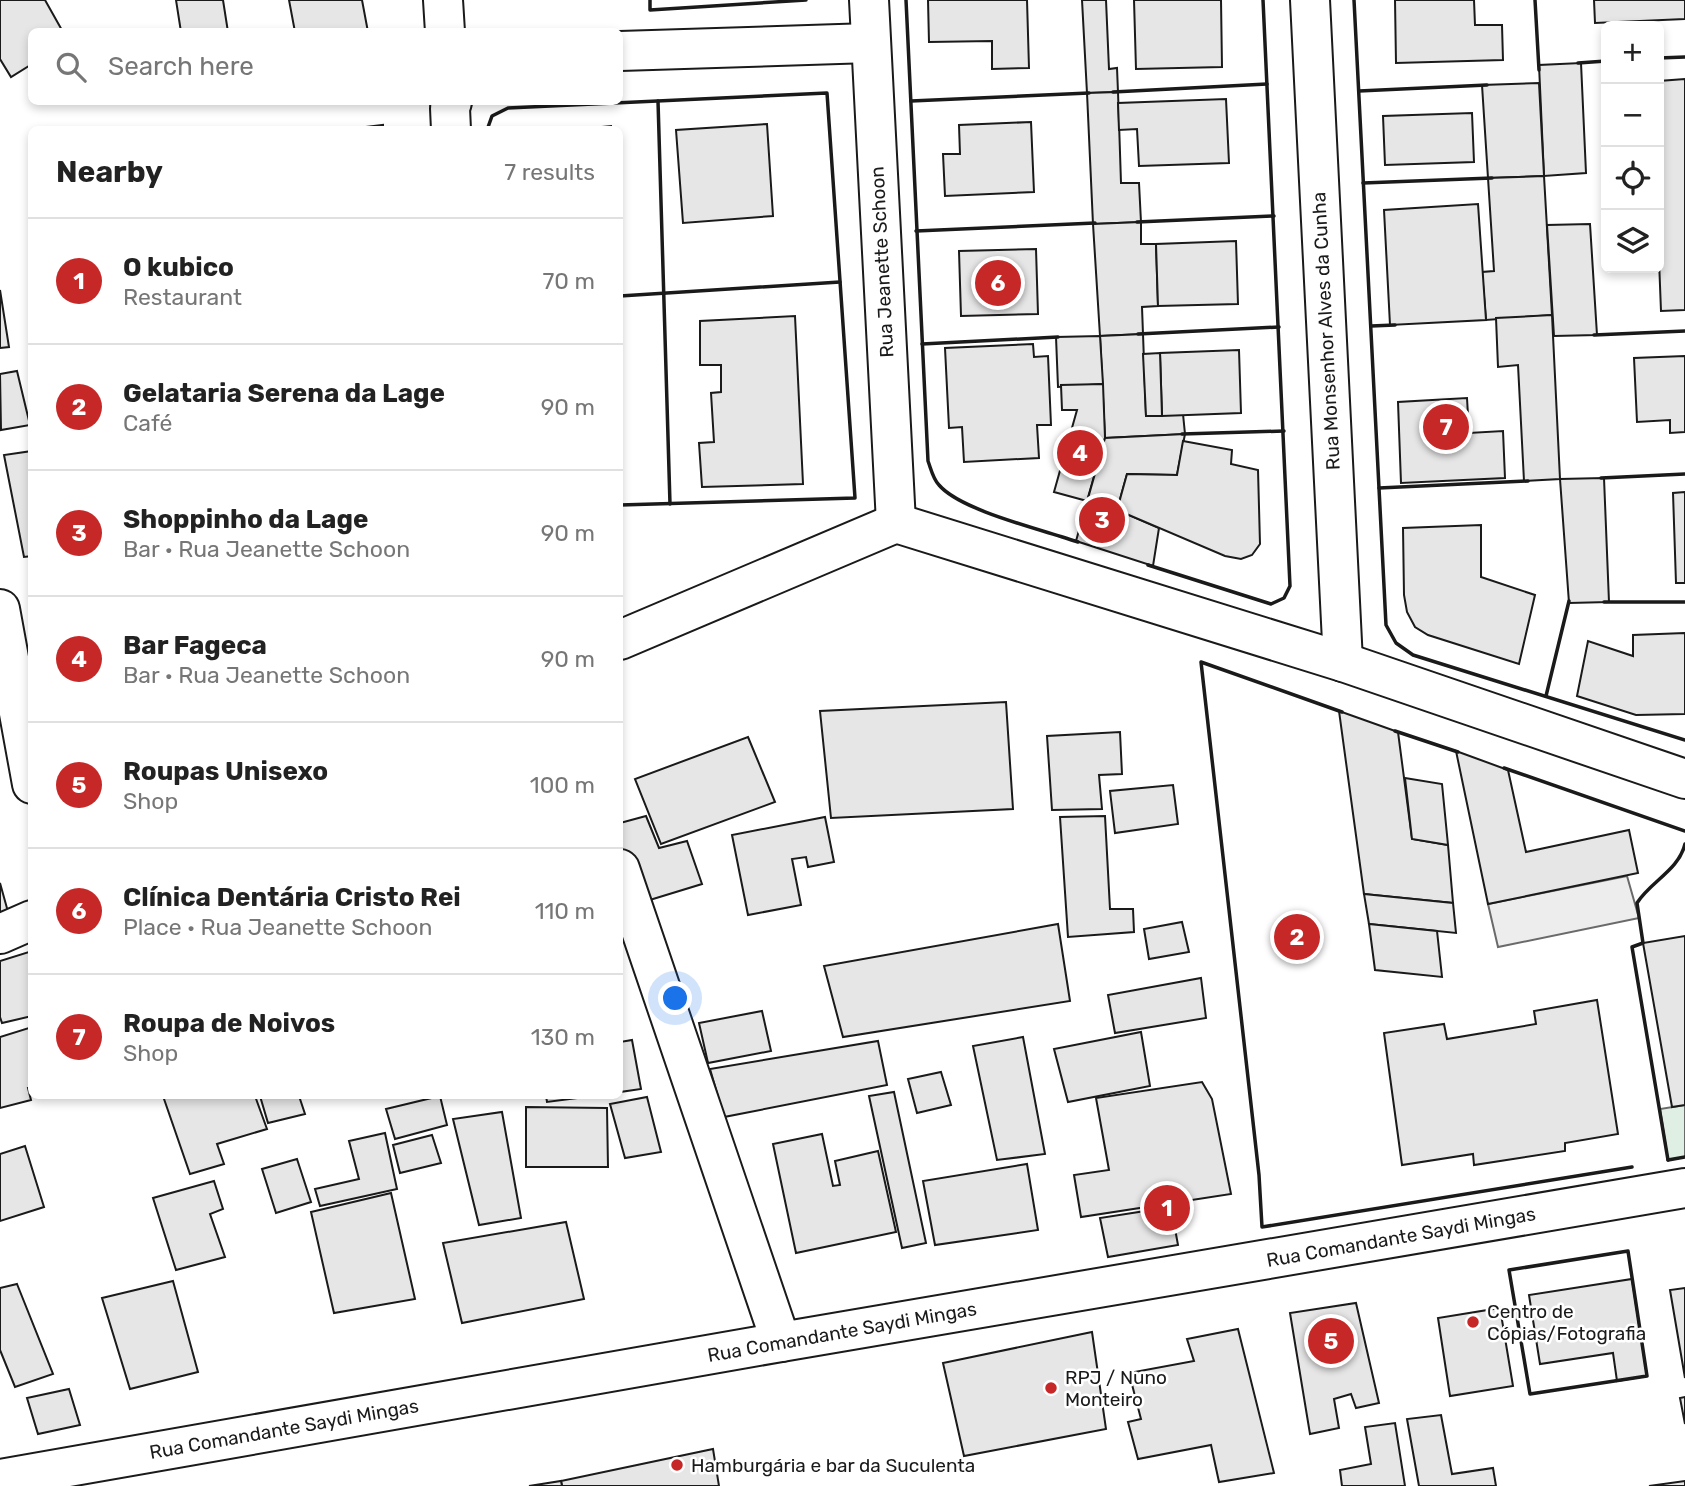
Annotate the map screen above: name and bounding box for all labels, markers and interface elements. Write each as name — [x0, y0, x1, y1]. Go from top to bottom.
map controls — [1601, 21, 1664, 273]
button: + — [1601, 21, 1664, 84]
search box — [28, 28, 623, 105]
icon: search — [52, 48, 90, 86]
text: Search here — [108, 51, 254, 82]
button: − — [1601, 84, 1664, 147]
button: locate — [1601, 147, 1664, 210]
text: Nearby — [56, 154, 163, 190]
text: 7 results — [504, 158, 595, 186]
street label: Rua Jeanette Schoon — [866, 166, 898, 358]
street label: Rua Monsenhor Alves da Cunha — [1307, 191, 1345, 471]
button: layers — [1601, 210, 1664, 273]
text: O kubico — [123, 252, 234, 283]
pin: 6 — [975, 257, 1021, 309]
text: 1 — [73, 267, 85, 295]
text: 70 m — [543, 267, 595, 295]
text: Restaurant — [123, 283, 242, 311]
text: Gelataria Serena da Lage — [123, 378, 445, 409]
text: 2 — [72, 393, 86, 421]
text: 90 m — [541, 393, 595, 421]
pin: 7 — [1423, 401, 1469, 453]
text: Café — [123, 409, 172, 437]
pin: 4 — [1057, 427, 1103, 479]
pin: 3 — [1079, 494, 1125, 546]
text: Shoppinho da Lage — [123, 504, 368, 535]
text: 3 — [71, 519, 87, 547]
text: 90 m — [541, 519, 595, 547]
text: Bar · Rua Jeanette Schoon — [123, 535, 410, 563]
text: Bar Fageca — [123, 630, 267, 661]
text: 4 — [71, 645, 87, 673]
text: 90 m — [541, 645, 595, 673]
text: Bar · Rua Jeanette Schoon — [123, 661, 410, 689]
text: Roupas Unisexo — [123, 756, 328, 787]
text: 5 — [72, 771, 86, 799]
text: 100 m — [530, 771, 595, 799]
text: Shop — [123, 787, 178, 815]
text: Clínica Dentária Cristo Rei — [123, 882, 461, 913]
text: 6 — [72, 897, 86, 925]
text: 110 m — [535, 897, 595, 925]
pin: 2 — [1274, 911, 1320, 963]
text: Place · Rua Jeanette Schoon — [123, 913, 432, 941]
your location — [658, 981, 692, 1015]
text: Roupa de Noivos — [123, 1008, 335, 1039]
text: 7 — [72, 1023, 86, 1051]
text: 130 m — [531, 1023, 595, 1051]
text: Shop — [123, 1039, 178, 1067]
pin: 1 — [1144, 1182, 1190, 1234]
street label: Rua Comandante Saydi Mingas — [1265, 1202, 1537, 1272]
street label: Rua Comandante Saydi Mingas — [706, 1297, 978, 1367]
place label: Centro de Cópias/Fotografia — [1487, 1300, 1646, 1345]
marker: Centro de Cópias/Fotografia — [1465, 1314, 1481, 1330]
pin: 5 — [1308, 1315, 1354, 1367]
place label: RPJ / Nuno Monteiro — [1065, 1366, 1167, 1411]
marker: RPJ / Nuno Monteiro — [1043, 1380, 1059, 1396]
street label: Rua Comandante Saydi Mingas — [148, 1394, 420, 1464]
place label: Hamburgária e bar da Suculenta — [691, 1454, 975, 1477]
marker: Hamburgária e bar da Suculenta — [669, 1457, 685, 1473]

